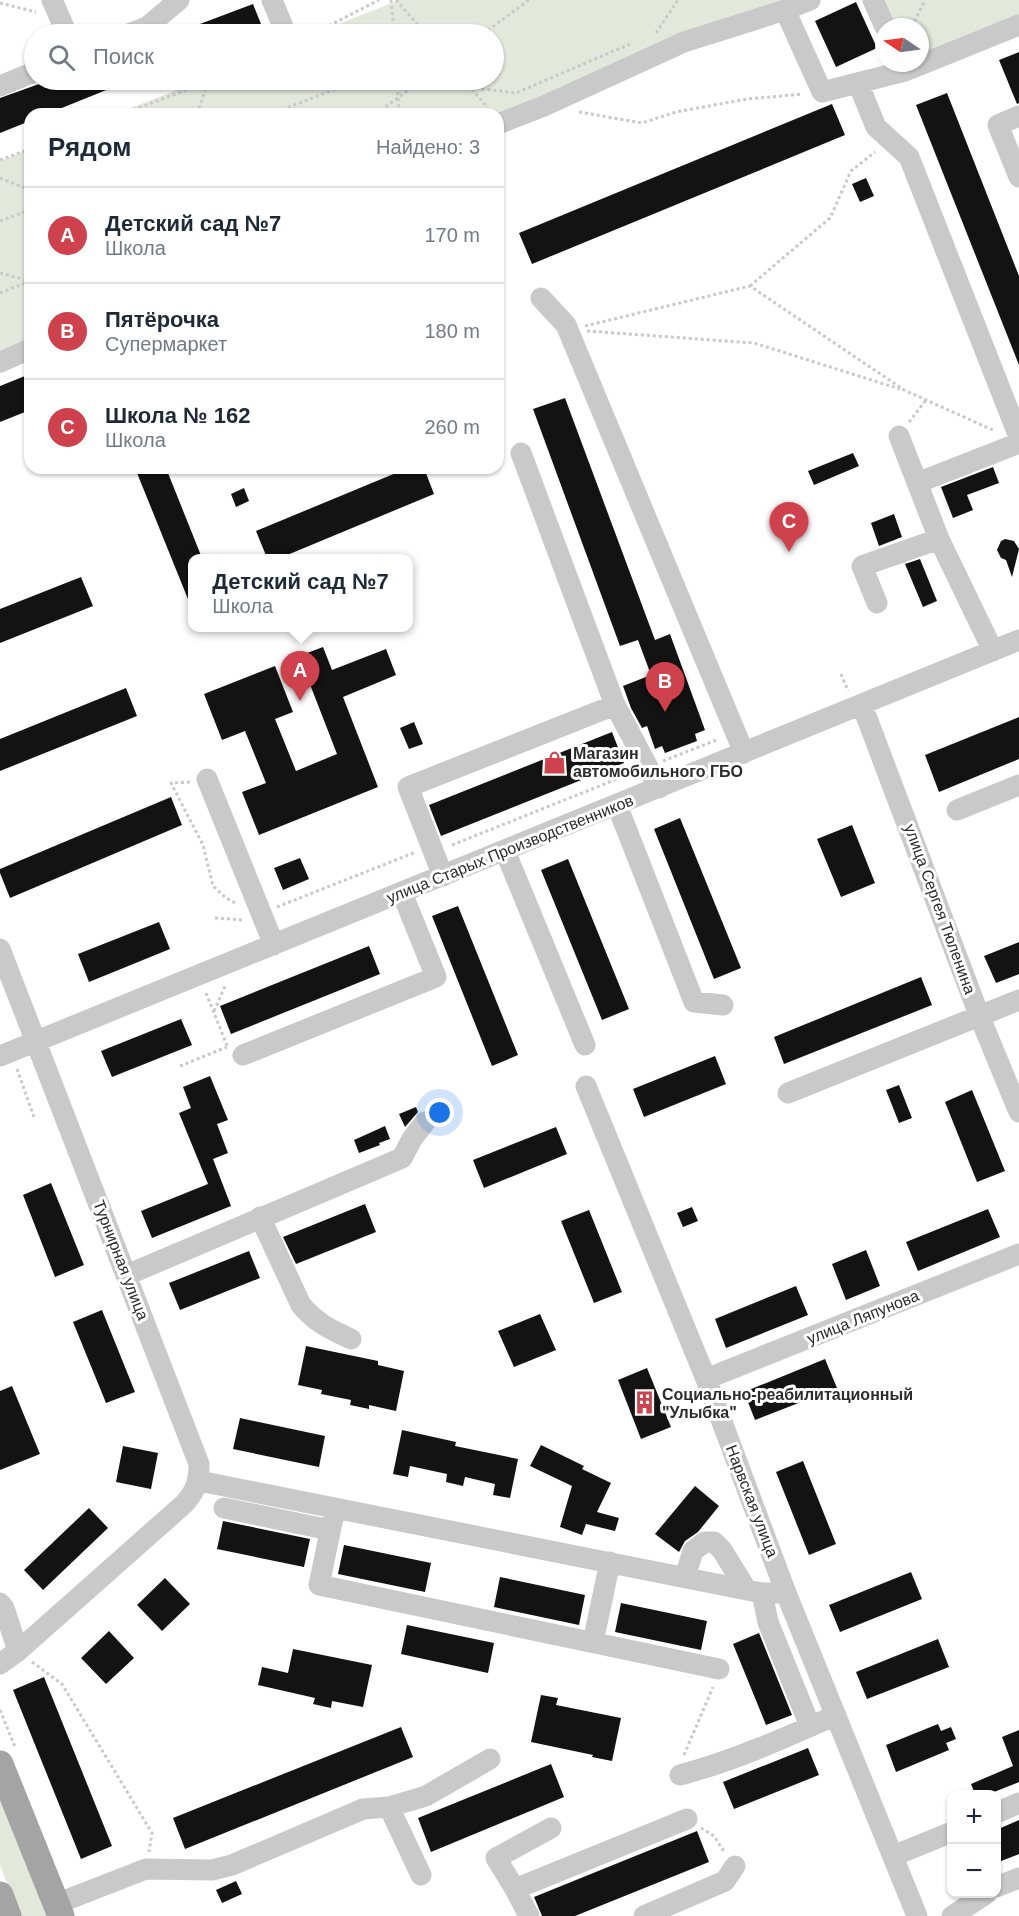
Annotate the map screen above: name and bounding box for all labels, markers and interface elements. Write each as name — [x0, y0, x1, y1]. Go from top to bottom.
north arrow — [875, 18, 929, 72]
search box — [24, 24, 504, 90]
icon: search — [45, 41, 78, 74]
text: Поиск — [93, 44, 154, 69]
text: Рядом — [48, 132, 131, 162]
text: Найдено: 3 — [376, 136, 480, 158]
text: Детский сад №7 — [105, 211, 281, 236]
text: A — [60, 224, 75, 246]
text: 170 m — [424, 224, 480, 246]
text: Школа — [105, 237, 166, 259]
text: Пятёрочка — [105, 307, 219, 332]
text: B — [60, 320, 75, 342]
text: 180 m — [424, 320, 480, 342]
text: Супермаркет — [105, 333, 227, 355]
text: Школа № 162 — [105, 403, 250, 428]
text: C — [60, 416, 75, 438]
text: 260 m — [424, 416, 480, 438]
text: Школа — [105, 429, 166, 451]
pin: C — [770, 502, 808, 552]
popup — [188, 554, 413, 632]
text: Детский сад №7 — [212, 569, 389, 594]
text: Школа — [212, 595, 273, 617]
pin: A — [280, 652, 320, 701]
pin: B — [646, 662, 684, 712]
place label: Магазин автомобильного ГБО — [573, 745, 743, 780]
shop icon: Магазин автомобильного ГБО — [542, 749, 568, 775]
street label: улица Старых Производственников — [384, 792, 636, 906]
street label: улица Сергея Тюленина — [901, 822, 979, 996]
your location — [425, 1098, 454, 1127]
street label: Турнирная улица — [90, 1198, 152, 1322]
street label: улица Ляпунова — [805, 1287, 922, 1347]
place label: Социально-реабилитационный "Улыбка" — [662, 1386, 913, 1421]
building icon: Социально-реабилитационный "Улыбка" — [631, 1390, 657, 1416]
street label: Нарвская улица — [723, 1442, 781, 1560]
map controls — [947, 1790, 1001, 1898]
button: + — [947, 1790, 1001, 1844]
button: − — [947, 1844, 1001, 1898]

